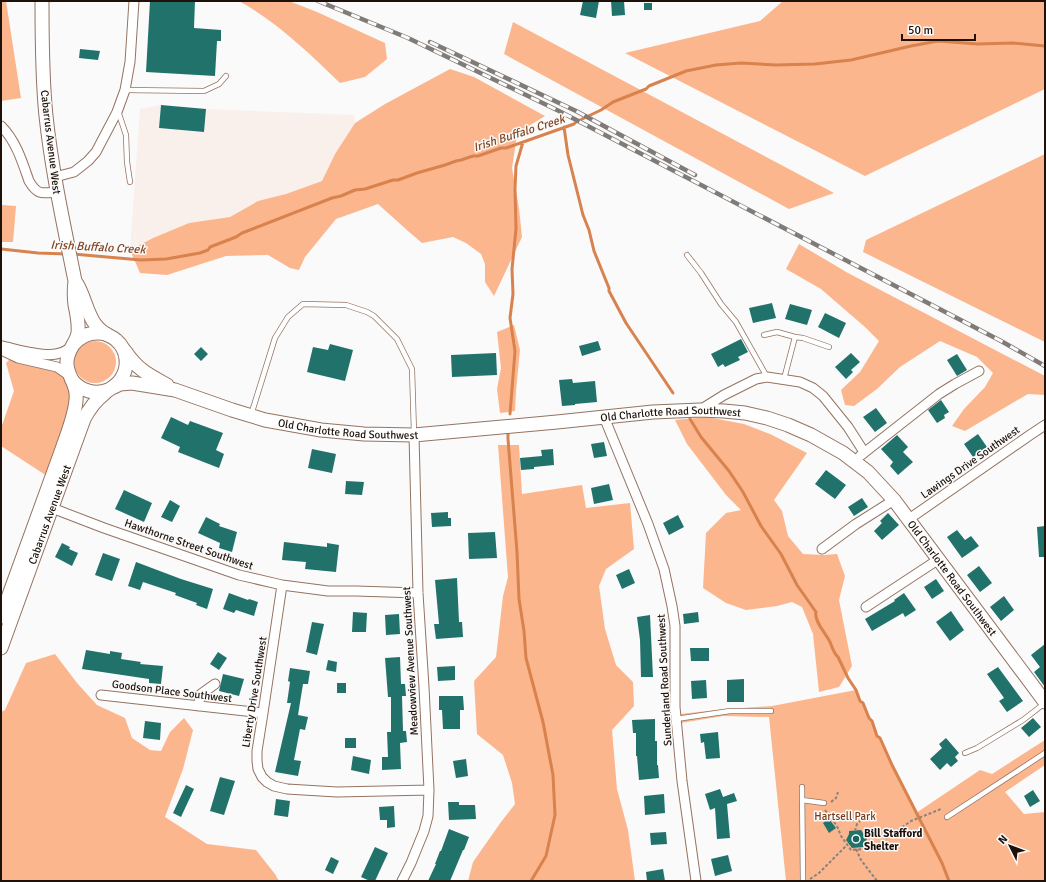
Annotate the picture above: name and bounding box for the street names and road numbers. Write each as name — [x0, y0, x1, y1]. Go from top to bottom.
street label: Cabarrus Avenue West — [38, 89, 63, 195]
street label: Old Charlotte Road Southwest — [600, 404, 742, 424]
street label: Old Charlotte Road Southwest — [277, 416, 419, 442]
street label: Lawings Drive Southwest — [918, 423, 1022, 501]
street label: Cabarrus Avenue West — [26, 463, 74, 566]
street label: Hawthorne Street Southwest — [123, 516, 255, 573]
street label: Old Charlotte Road Southwest — [905, 518, 999, 639]
street label: Meadowview Avenue Southwest — [400, 586, 421, 736]
street label: Sunderland Road Southwest — [655, 614, 674, 746]
street label: Liberty Drive Southwest — [239, 636, 270, 748]
street label: Goodson Place Southwest — [111, 678, 233, 705]

